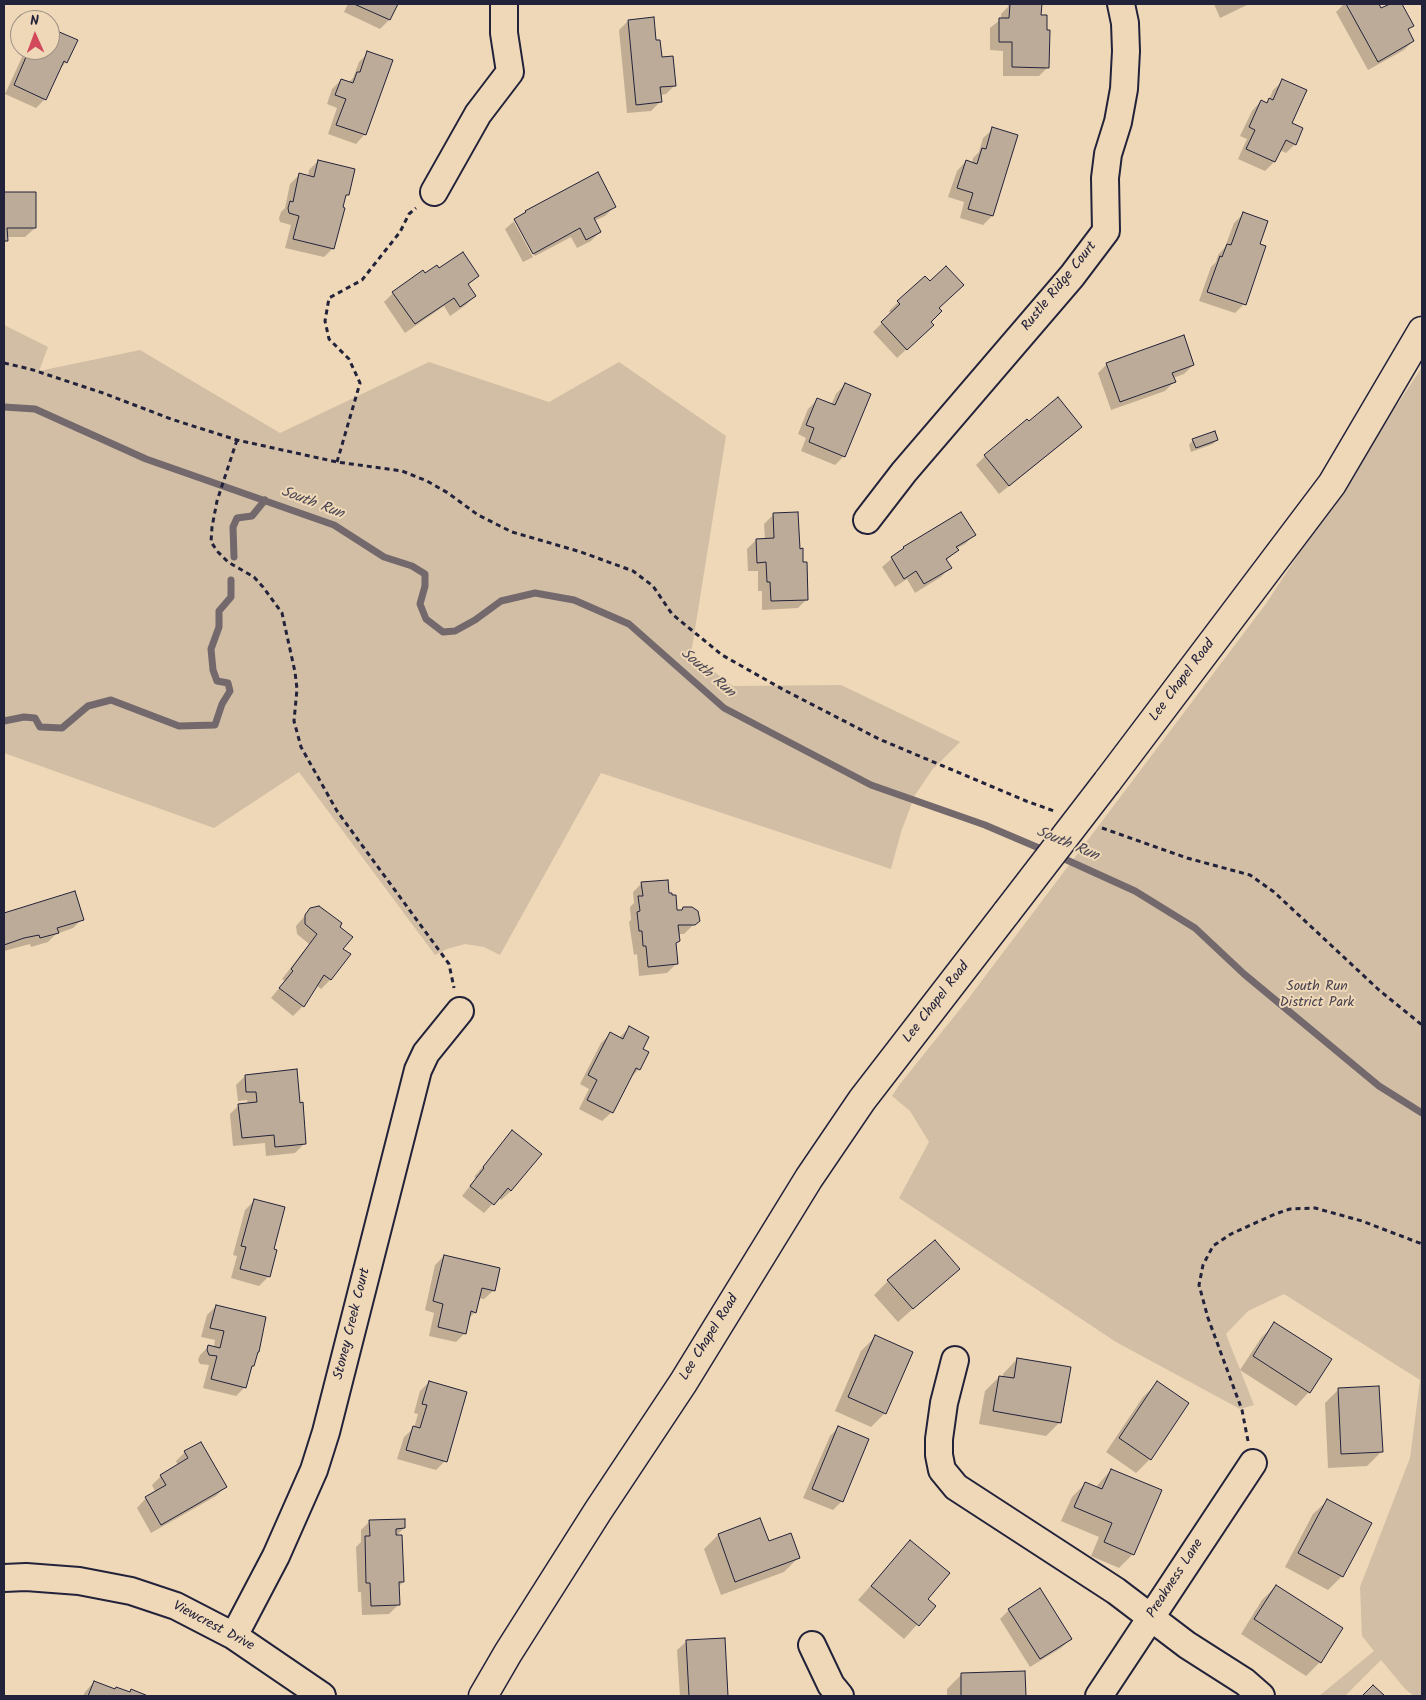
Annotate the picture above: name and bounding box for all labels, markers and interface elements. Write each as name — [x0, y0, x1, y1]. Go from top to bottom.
north arrow — [10, 10, 60, 60]
text: N — [30, 10, 39, 32]
street label: Rustle Ridge Court — [1019, 239, 1101, 335]
water label: South Run — [278, 484, 346, 524]
street label: Lee Chapel Road — [1147, 637, 1219, 725]
water label: South Run — [676, 646, 738, 702]
water label: South Run — [1033, 824, 1101, 866]
street label: Lee Chapel Road — [900, 959, 974, 1047]
park label: South Run District Park — [1280, 980, 1354, 1012]
street label: Stoney Creek Court — [331, 1266, 375, 1382]
street label: Lee Chapel Road — [677, 1292, 743, 1384]
street label: Preakness Lane — [1144, 1536, 1208, 1622]
street label: Viewcrest Drive — [169, 1598, 257, 1656]

